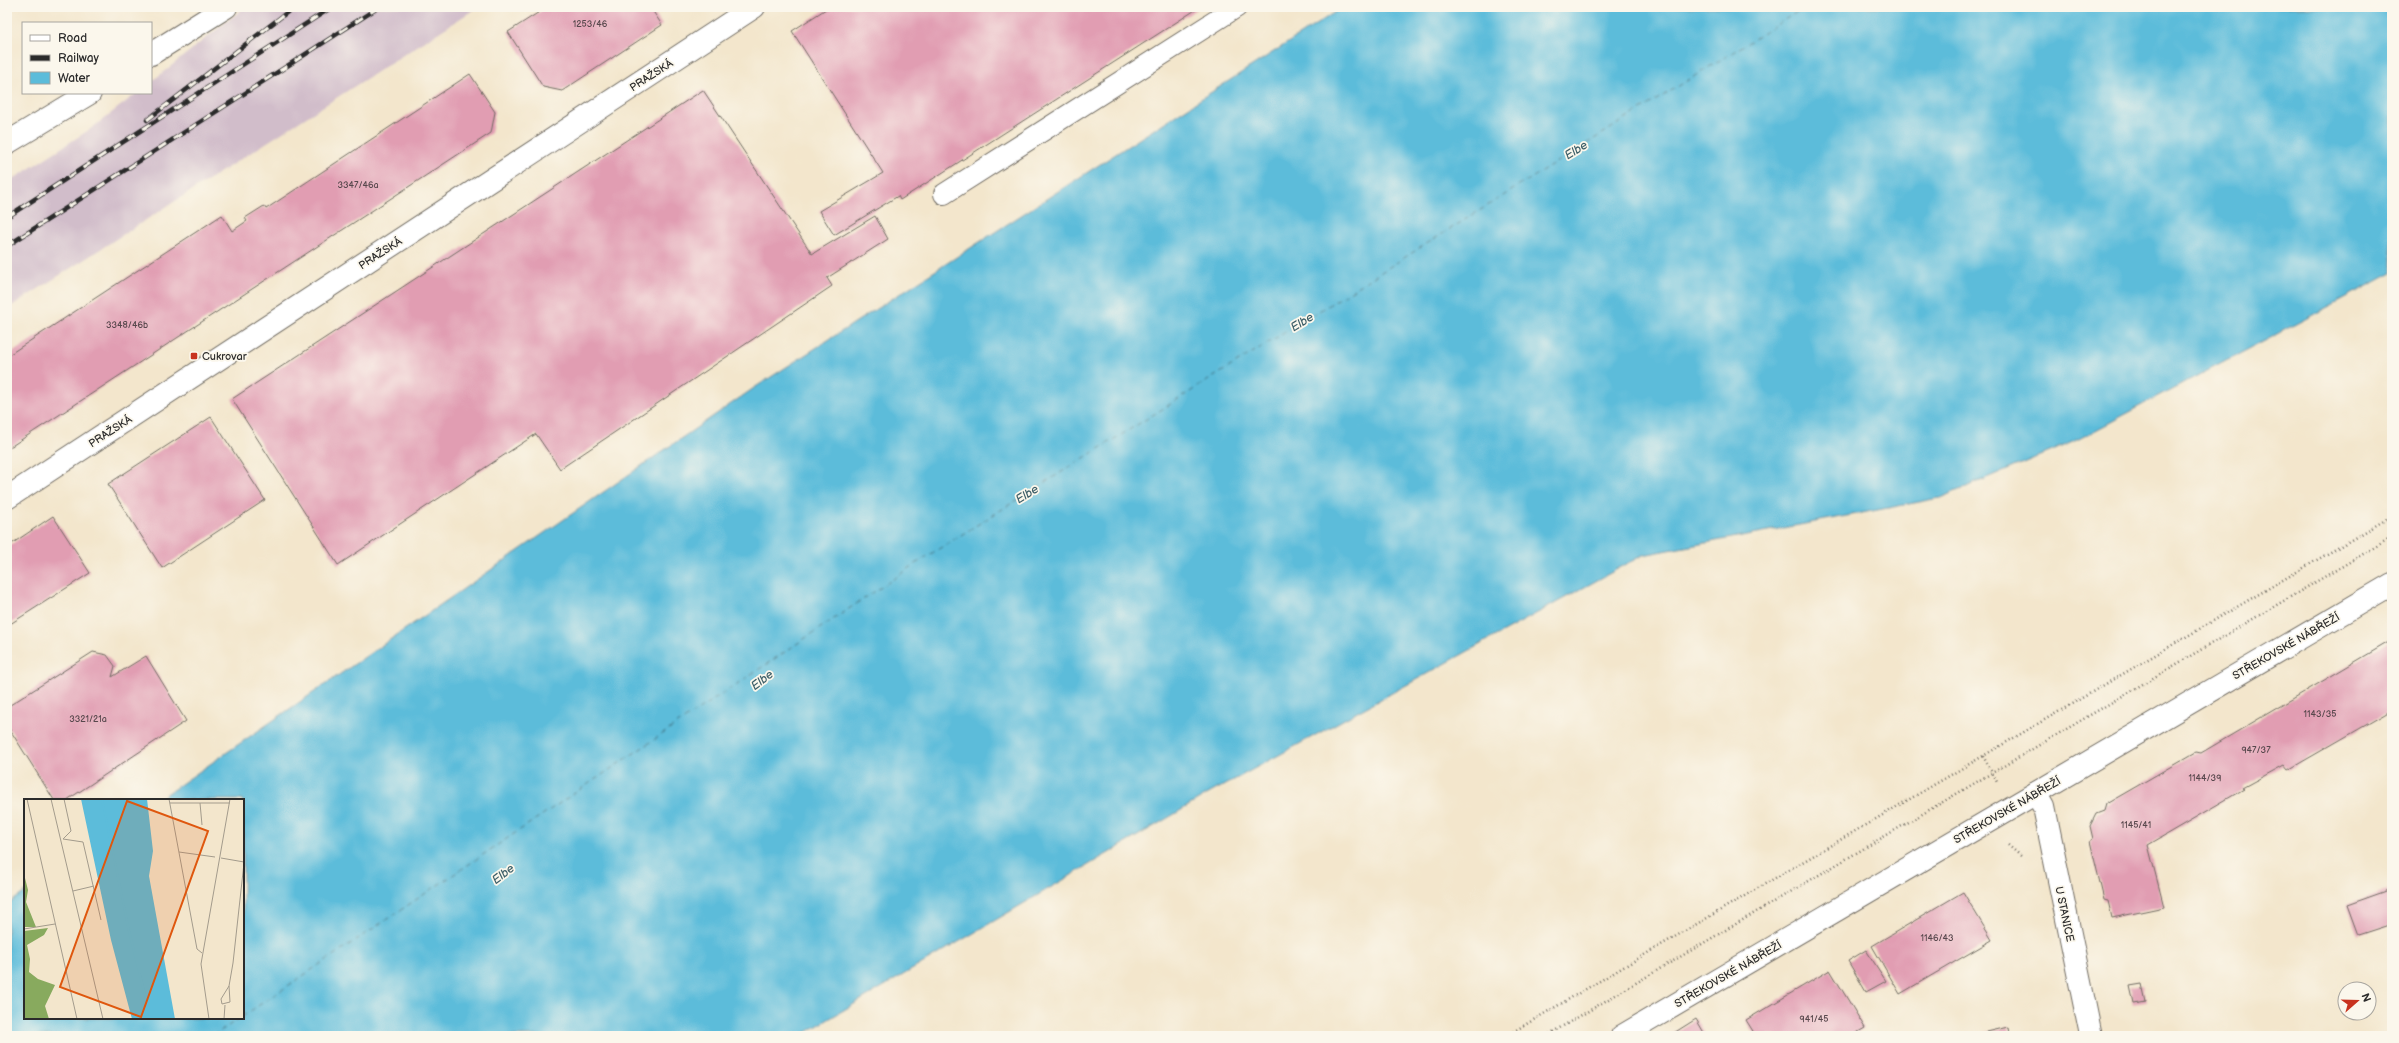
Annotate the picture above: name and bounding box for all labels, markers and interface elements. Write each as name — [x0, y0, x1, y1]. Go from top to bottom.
house number: 1253/46 — [573, 19, 608, 30]
legend — [22, 22, 152, 94]
text: Road — [58, 31, 87, 46]
text: Railway — [58, 51, 100, 66]
street label: PRAŽSKÁ — [627, 56, 675, 94]
text: Water — [58, 71, 90, 86]
water label: Elbe — [1562, 138, 1591, 163]
house number: 3347/46a — [337, 180, 379, 191]
street label: PRAŽSKÁ — [356, 234, 404, 272]
water label: Elbe — [1288, 310, 1317, 335]
house number: 3348/46b — [106, 320, 148, 331]
place label: Cukrovar — [202, 350, 248, 363]
marker: Cukrovar — [189, 351, 199, 361]
street label: PRAŽSKÁ — [86, 412, 134, 450]
water label: Elbe — [1013, 482, 1042, 507]
street label: STŘEKOVSKÉ NÁBŘEŽÍ — [2230, 609, 2343, 682]
water label: Elbe — [748, 667, 777, 694]
house number: 1143/35 — [2304, 709, 2336, 720]
house number: 3321/21a — [69, 714, 107, 725]
house number: 947/37 — [2241, 745, 2271, 756]
street label: STŘEKOVSKÉ NÁBŘEŽÍ — [1951, 773, 2064, 846]
house number: 1144/39 — [2189, 773, 2221, 784]
inset map — [24, 799, 244, 1019]
house number: 1145/41 — [2121, 820, 2151, 831]
water label: Elbe — [489, 861, 518, 888]
street label: U STANICE — [2052, 885, 2077, 943]
house number: 1146/43 — [1920, 933, 1954, 944]
street label: STŘEKOVSKÉ NÁBŘEŽÍ — [1672, 937, 1785, 1010]
north arrow — [2337, 981, 2377, 1021]
text: N — [2358, 992, 2373, 1004]
house number: 941/45 — [1800, 1014, 1828, 1025]

